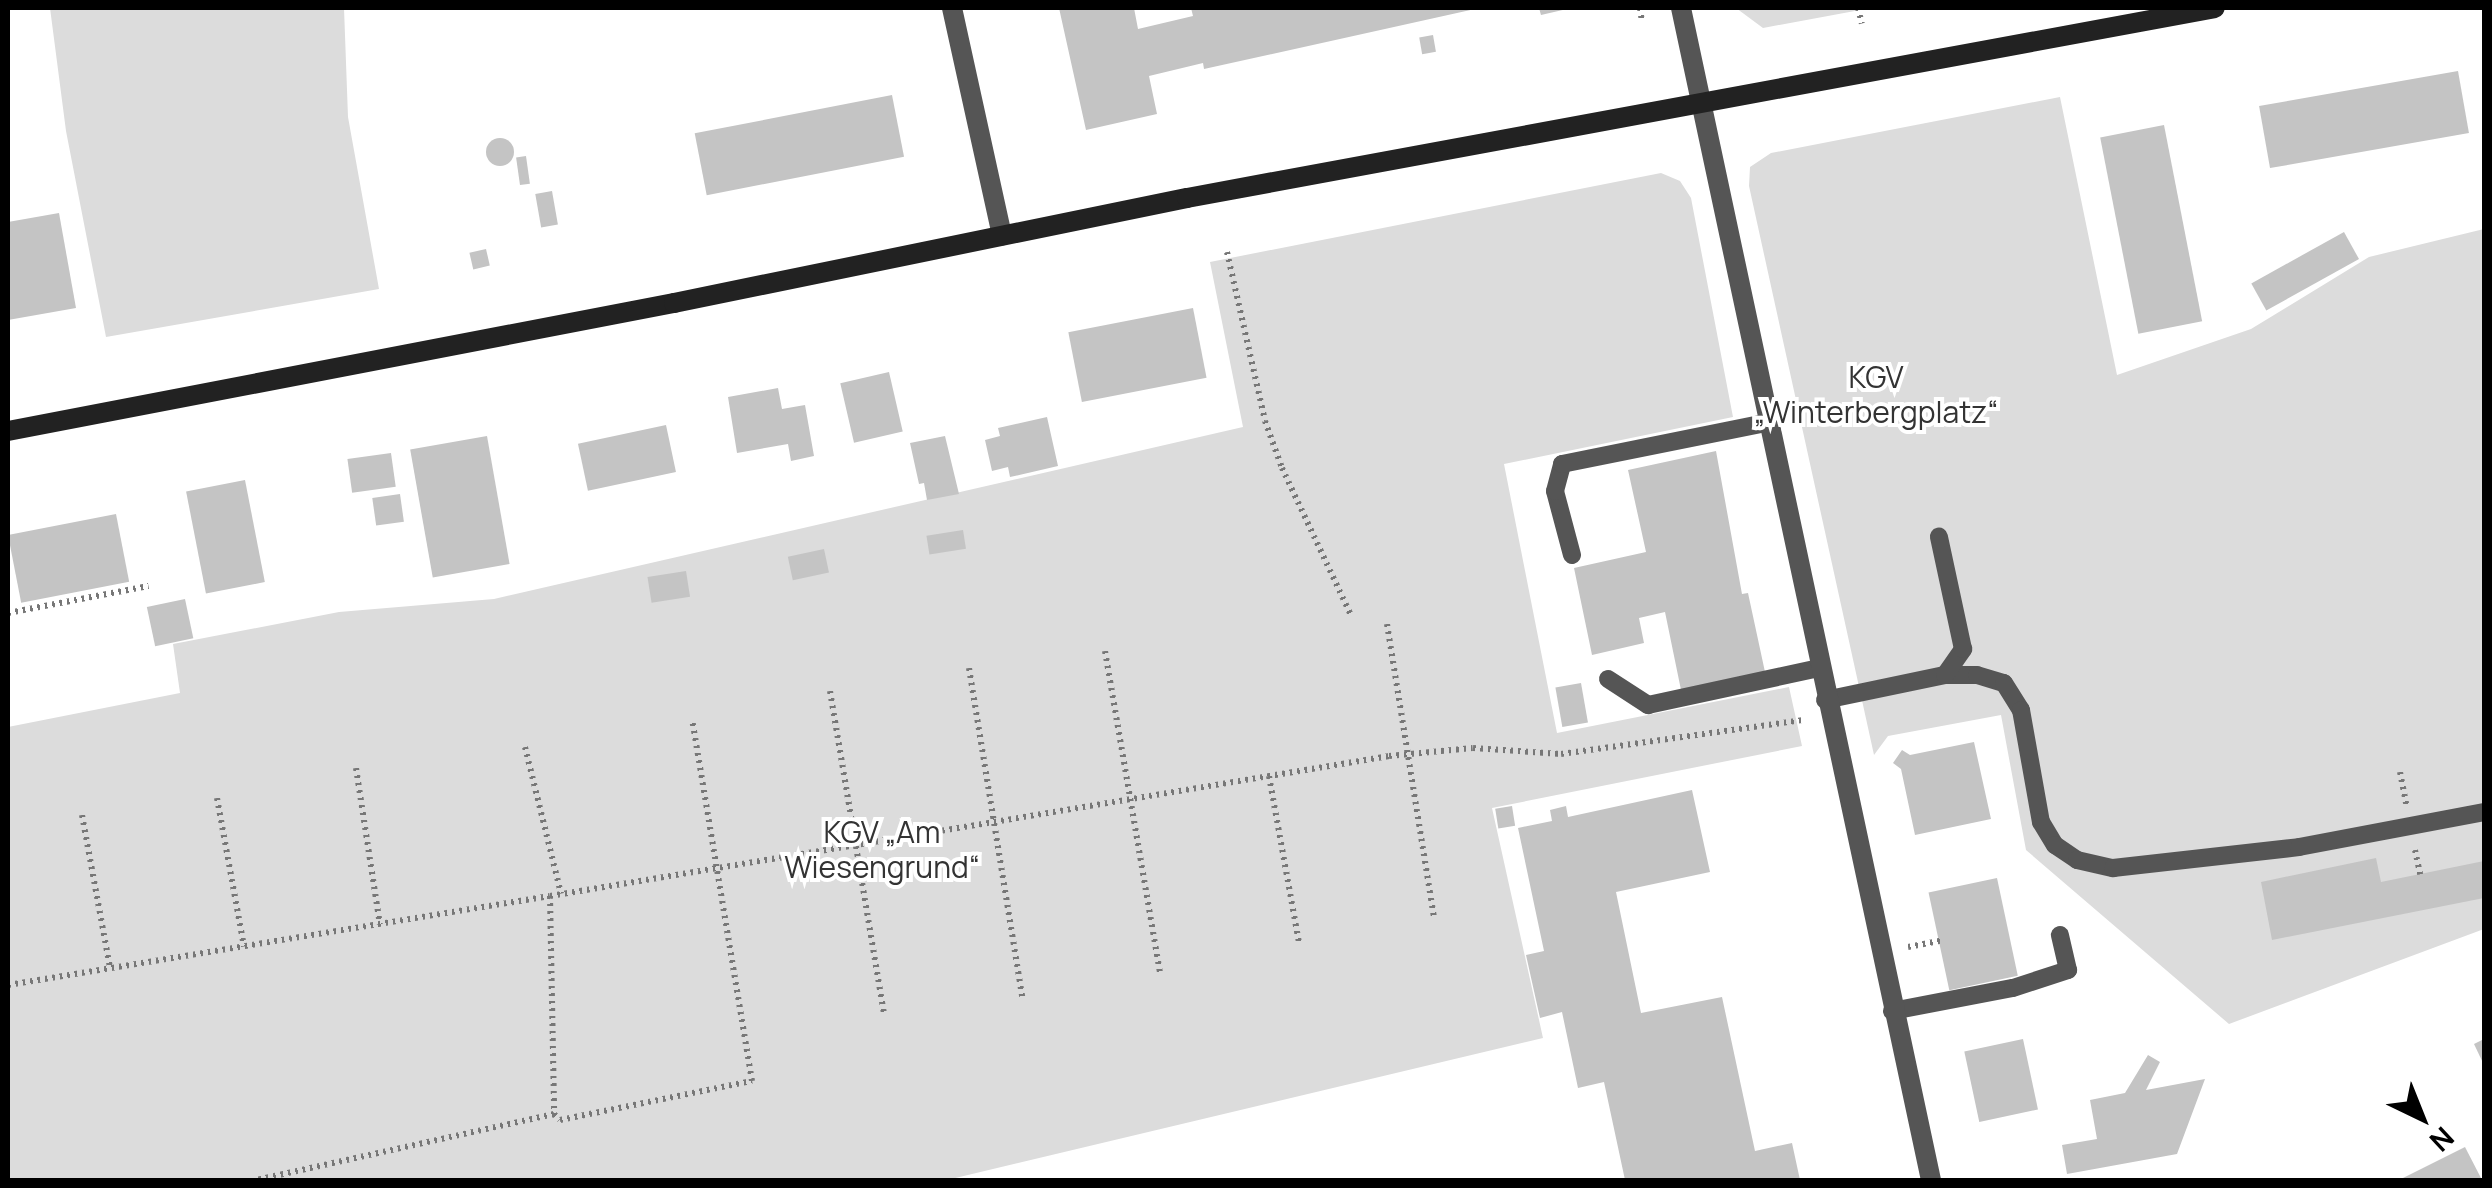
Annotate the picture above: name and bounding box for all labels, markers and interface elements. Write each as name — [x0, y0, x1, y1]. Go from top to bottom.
park label: KGV „Winterbergplatz“ — [1754, 359, 1998, 430]
park label: KGV „Am Wiesengrund“ — [784, 814, 980, 884]
north arrow — [2372, 1068, 2472, 1168]
text: N — [2422, 1119, 2463, 1161]

